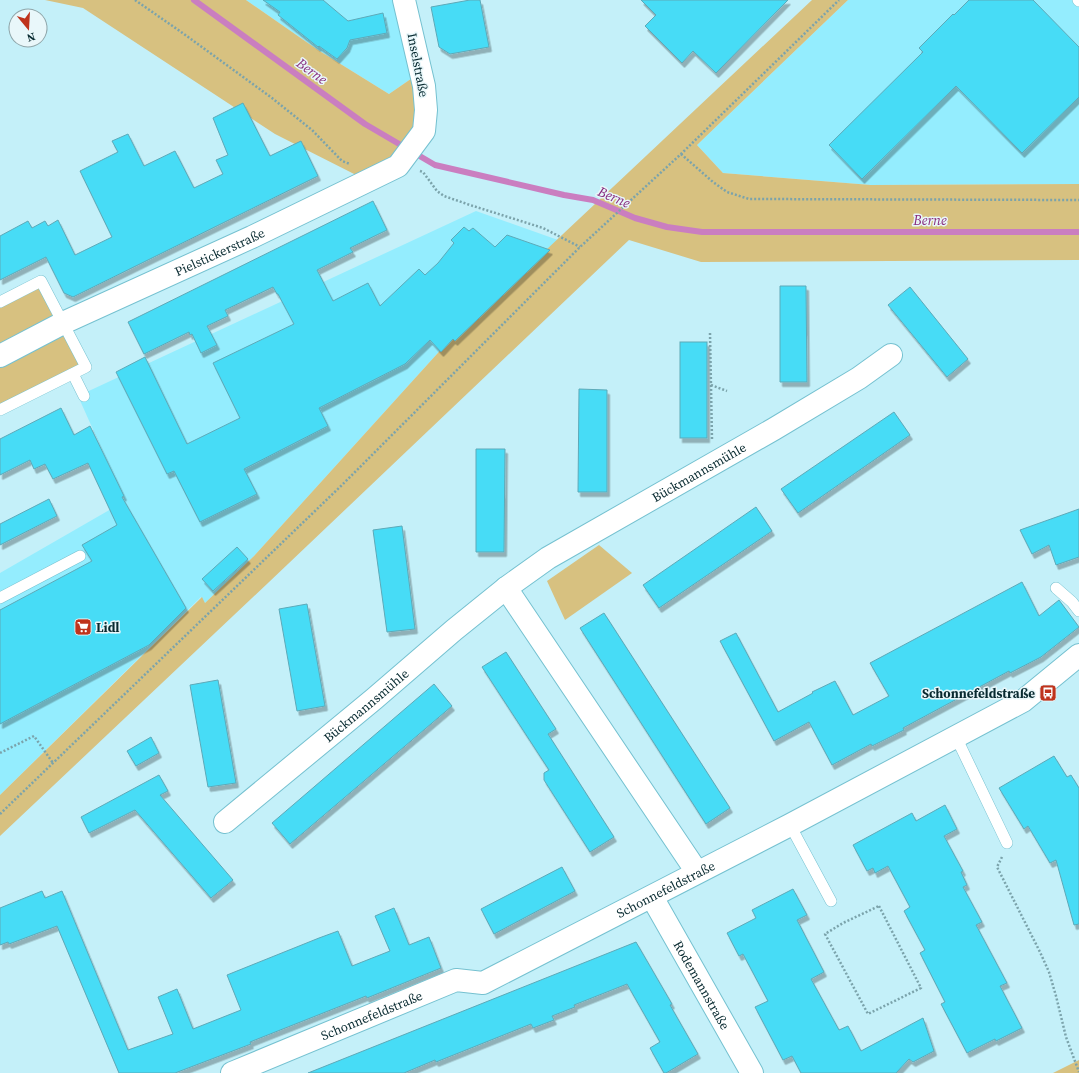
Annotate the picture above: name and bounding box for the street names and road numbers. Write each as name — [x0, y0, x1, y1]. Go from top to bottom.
street label: Inselstraße — [403, 32, 433, 99]
street label: Pielstickerstraße — [172, 224, 268, 280]
street label: Bückmannsmühle — [649, 438, 749, 506]
street label: Bückmannsmühle — [320, 664, 412, 746]
street label: Schonnefeldstraße — [613, 857, 718, 921]
street label: Rodemannstraße — [670, 937, 734, 1033]
street label: Schonnefeldstraße — [318, 986, 425, 1044]

